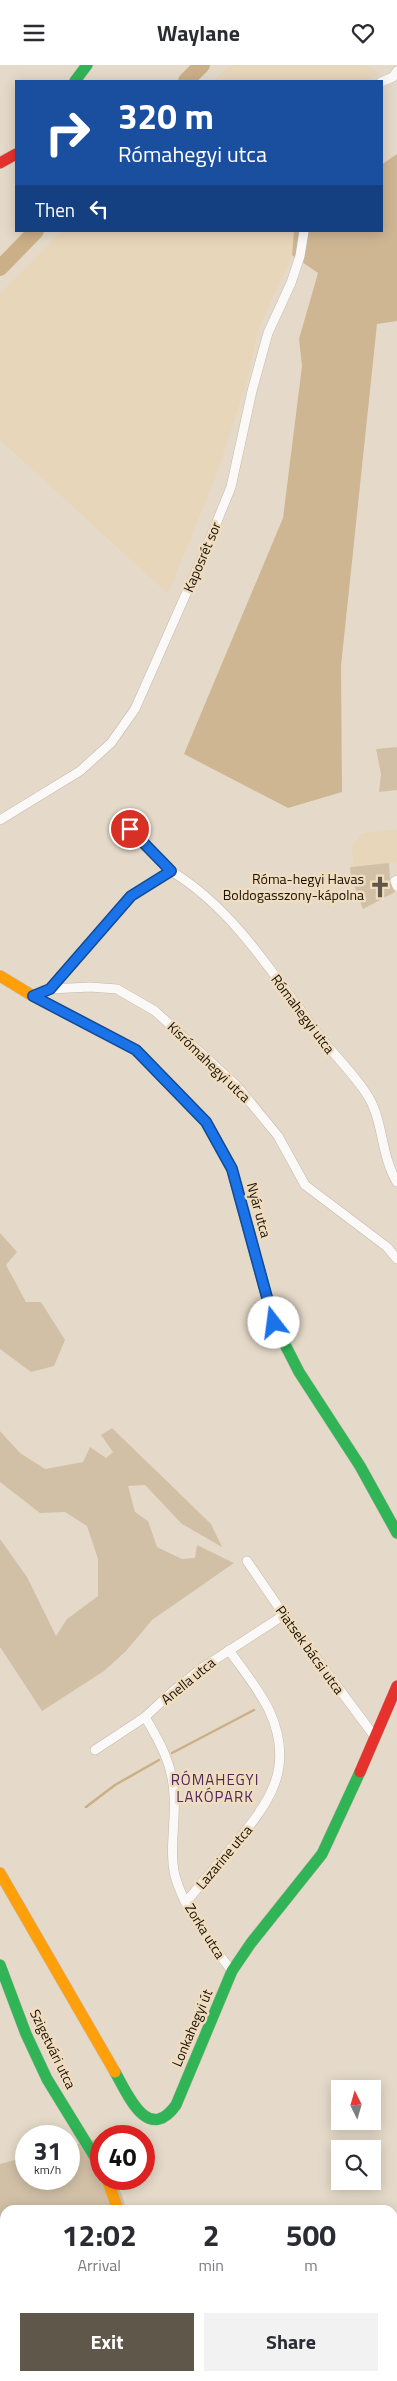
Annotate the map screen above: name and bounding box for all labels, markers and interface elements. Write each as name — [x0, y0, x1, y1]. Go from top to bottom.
text: Waylane — [157, 16, 240, 50]
icon: menu — [20, 19, 48, 47]
icon: heart — [349, 19, 377, 47]
text: 320 m — [118, 89, 214, 143]
icon: right — [35, 100, 100, 165]
text: Rómahegyi utca — [118, 137, 267, 171]
text: Then — [35, 195, 75, 224]
icon: left — [85, 195, 113, 223]
street label: Kaposrét sor — [177, 518, 226, 595]
pin — [109, 808, 151, 850]
icon: arrive — [116, 815, 144, 843]
place label: Róma-hegyi Havas Boldogasszony-kápolna — [223, 868, 364, 905]
church icon: Róma-hegyi Havas Boldogasszony-kápolna — [367, 874, 393, 900]
street label: Rómahegyi utca — [266, 970, 340, 1058]
street label: Kisrómahegyi utca — [163, 1016, 256, 1107]
street label: Nyár utca — [242, 1180, 277, 1240]
position arrow — [247, 1296, 299, 1348]
street label: Piatsek bácsi utca — [271, 1601, 350, 1698]
street label: Anella utca — [156, 1652, 220, 1709]
district label: RÓMAHEGYI LAKÓPARK — [171, 1768, 259, 1808]
street label: Lazarine utca — [190, 1820, 257, 1893]
street label: Zorka utca — [180, 1899, 231, 1963]
street label: Lonkahegyi út — [166, 1986, 217, 2070]
street label: Szigetvári utca — [25, 2005, 82, 2092]
north arrow — [331, 2080, 381, 2130]
map controls — [331, 2080, 381, 2190]
speed limit sign: 40 — [90, 2125, 155, 2190]
text: 31 — [33, 2132, 62, 2170]
button: search — [331, 2140, 381, 2190]
text: km/h — [34, 2160, 61, 2179]
text: 12:02 — [62, 2212, 137, 2258]
text: 2 — [203, 2212, 220, 2258]
text: 500 — [286, 2212, 336, 2258]
text: Arrival — [78, 2253, 121, 2277]
text: min — [198, 2253, 224, 2277]
text: m — [304, 2253, 318, 2277]
button: Exit — [20, 2313, 194, 2371]
button: Share — [204, 2313, 378, 2371]

